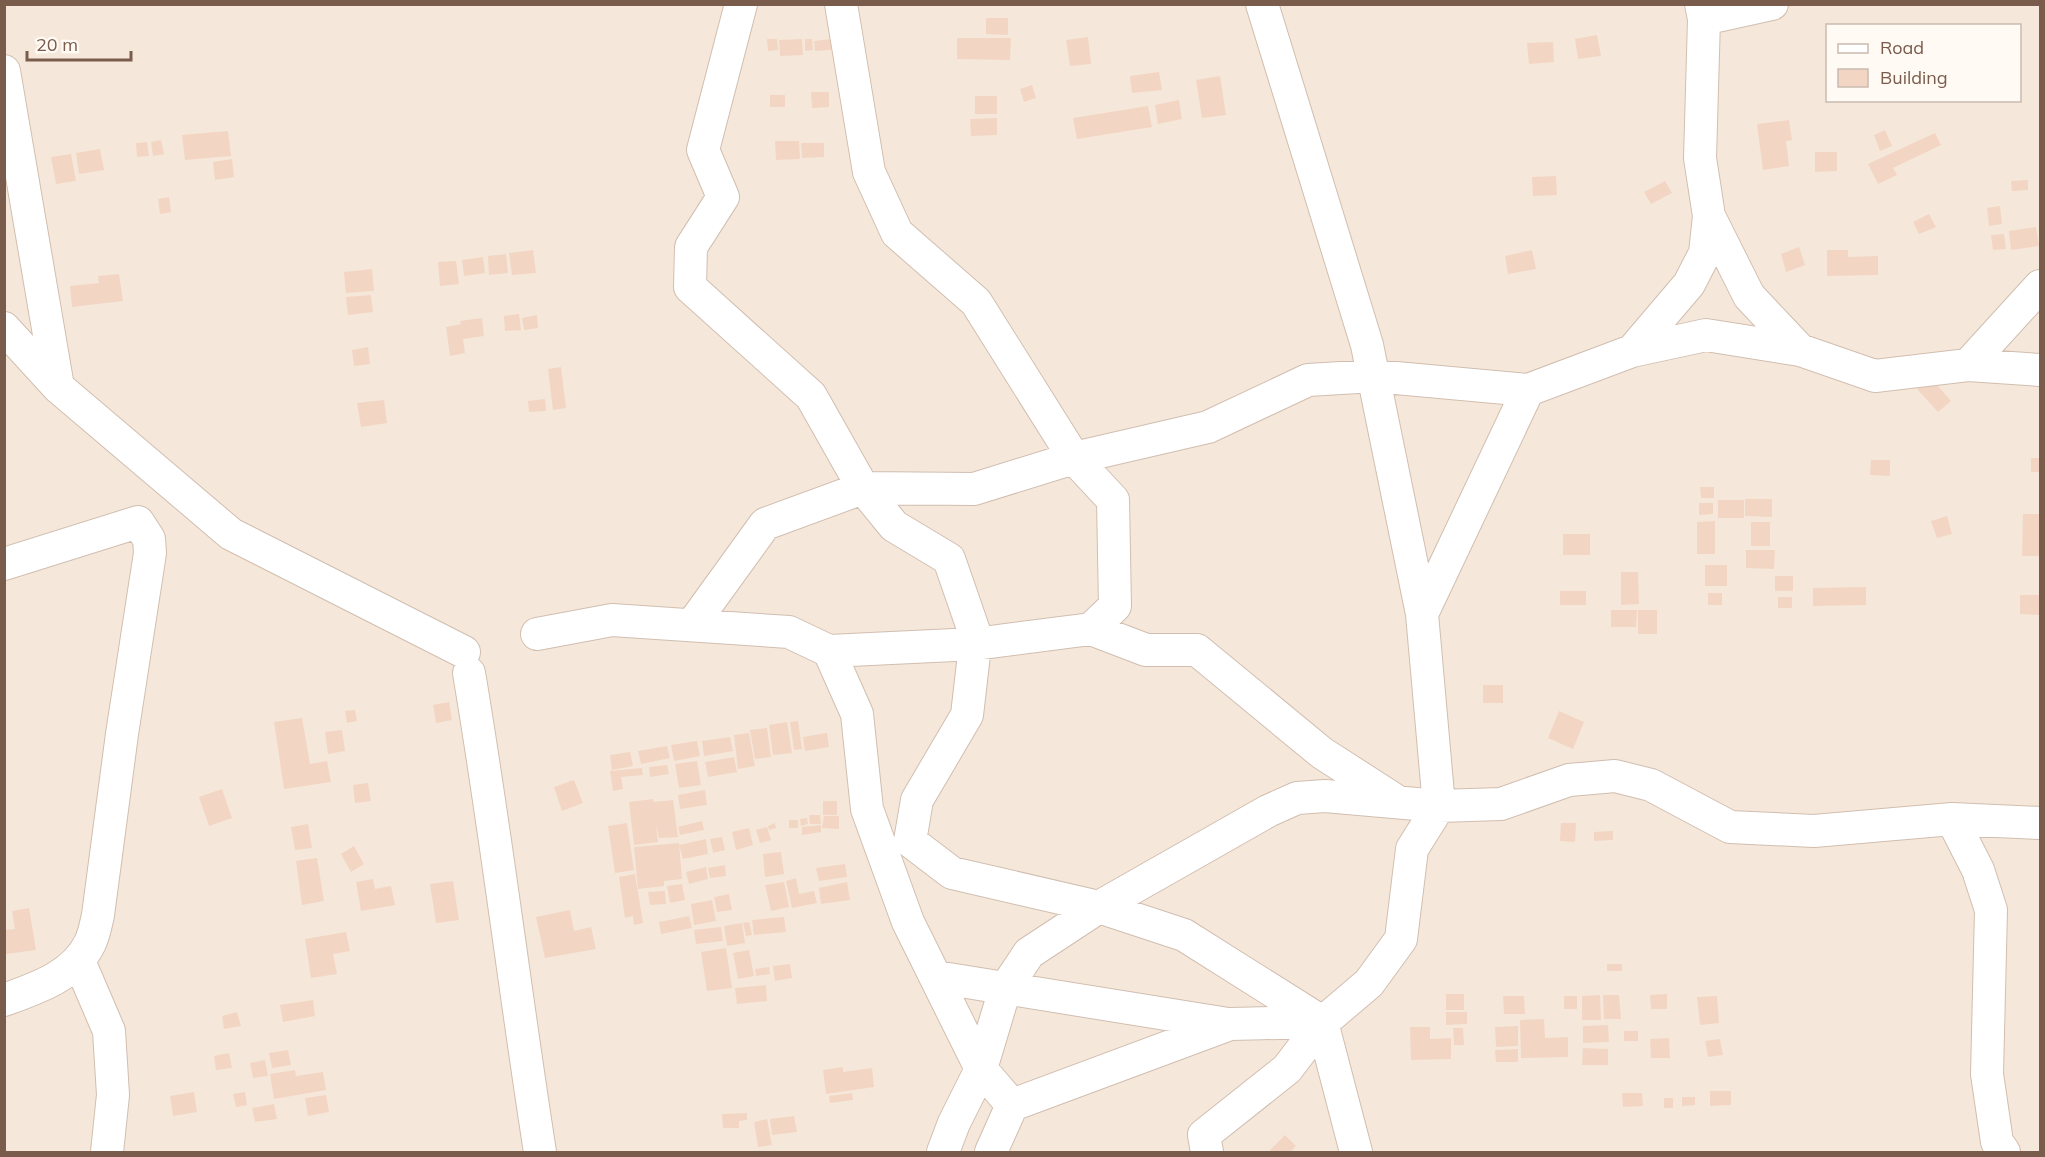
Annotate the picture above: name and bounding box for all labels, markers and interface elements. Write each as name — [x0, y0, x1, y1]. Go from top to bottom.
scale bar — [27, 24, 130, 62]
legend — [1826, 24, 2021, 102]
text: 20 m — [36, 33, 78, 56]
text: Road — [1880, 36, 1924, 59]
text: Building — [1880, 66, 1948, 89]

